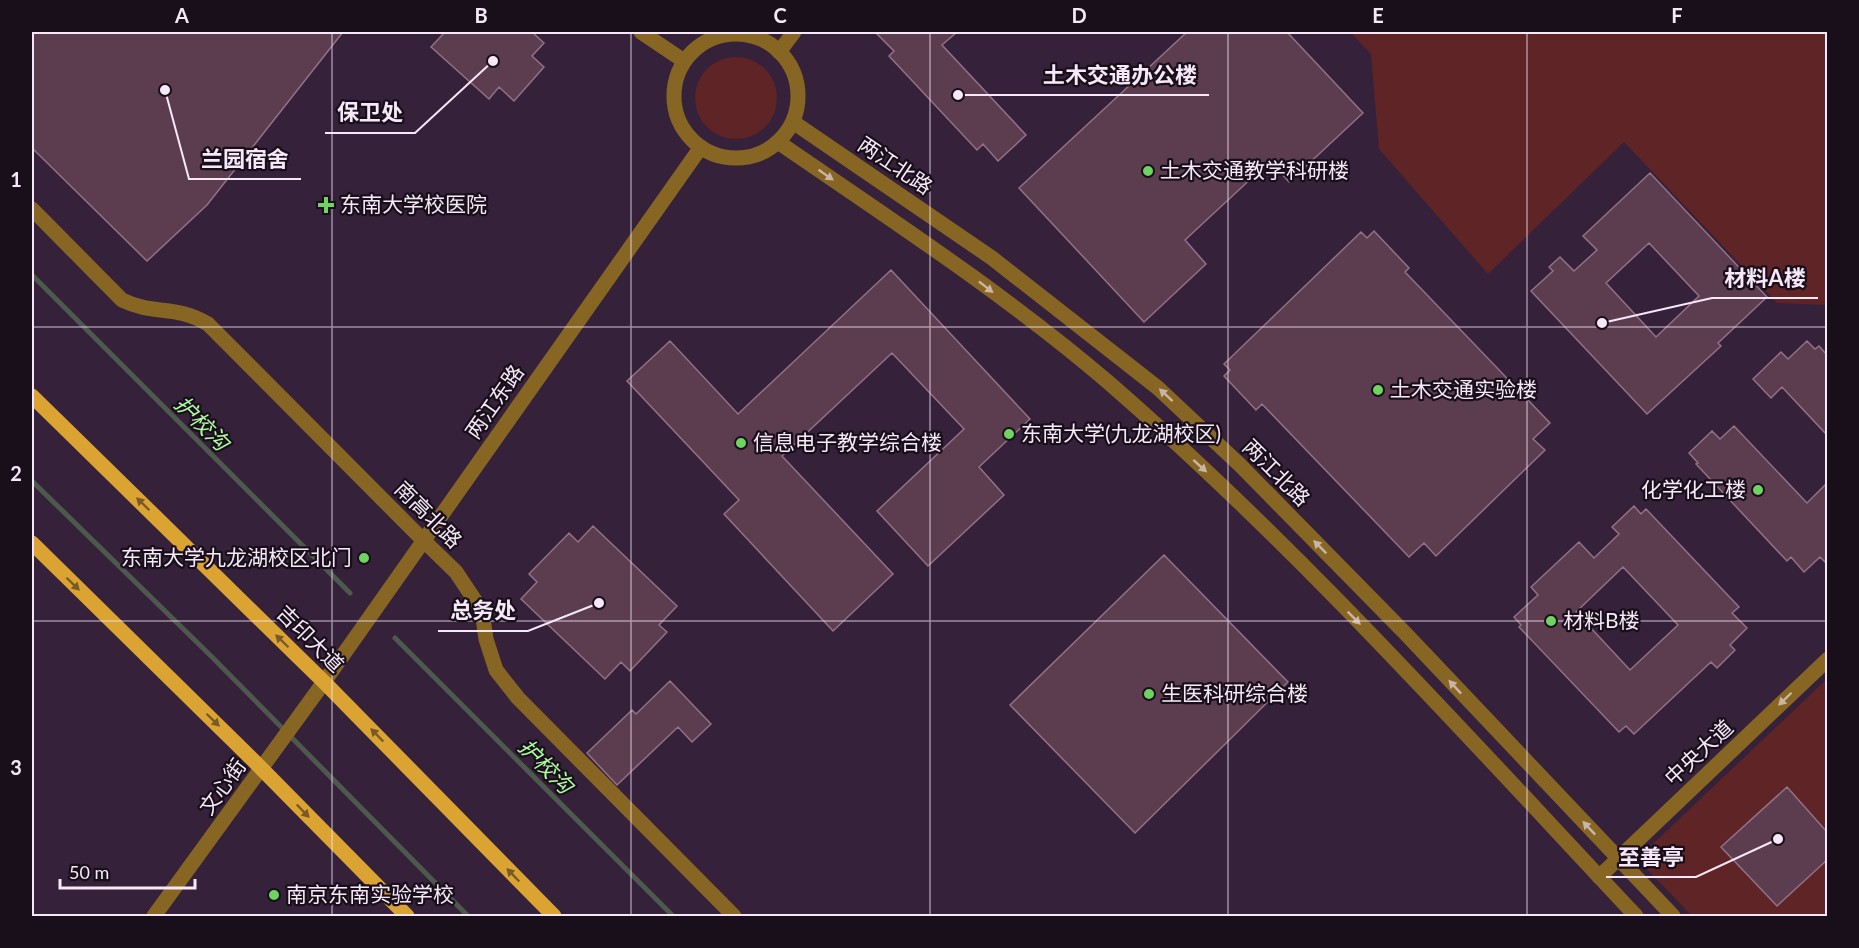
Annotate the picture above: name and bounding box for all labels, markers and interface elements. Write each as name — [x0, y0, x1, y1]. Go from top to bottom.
text: A — [174, 3, 189, 27]
text: B — [474, 3, 488, 27]
text: C — [773, 3, 787, 27]
text: D — [1071, 3, 1087, 27]
text: E — [1372, 3, 1384, 27]
text: F — [1671, 3, 1683, 27]
callout: 土木交通办公楼 — [1031, 55, 1209, 95]
text: 土木交通办公楼 — [1043, 61, 1197, 88]
callout: 保卫处 — [325, 93, 415, 133]
text: 保卫处 — [337, 98, 403, 125]
street label: 两江北路 — [854, 131, 938, 199]
callout: 兰园宿舍 — [189, 139, 301, 179]
text: 兰园宿舍 — [201, 145, 289, 172]
place label: 土木交通教学科研楼 — [1160, 157, 1349, 182]
marker: 土木交通教学科研楼 — [1141, 164, 1155, 178]
text: 1 — [10, 167, 22, 191]
one-way arrow — [818, 169, 834, 181]
place label: 东南大学校医院 — [340, 191, 487, 216]
marker: 东南大学校医院 — [317, 196, 335, 214]
callout: 材料A楼 — [1712, 258, 1818, 298]
text: 材料A楼 — [1724, 264, 1806, 291]
one-way arrow — [978, 281, 994, 294]
street label: 两江东路 — [459, 360, 528, 443]
place label: 土木交通实验楼 — [1390, 376, 1537, 401]
marker: 土木交通实验楼 — [1371, 383, 1385, 397]
one-way arrow — [1159, 389, 1173, 403]
water label: 护校沟 — [169, 390, 237, 457]
place label: 东南大学(九龙湖校区) — [1021, 420, 1221, 445]
marker: 东南大学(九龙湖校区) — [1002, 427, 1016, 441]
place label: 信息电子教学综合楼 — [753, 429, 942, 454]
street label: 两江北路 — [1239, 433, 1316, 510]
marker: 信息电子教学综合楼 — [734, 436, 748, 450]
one-way arrow — [1192, 459, 1207, 472]
text: 2 — [10, 461, 22, 485]
street label: 南高北路 — [391, 475, 468, 552]
place label: 化学化工楼 — [1641, 476, 1746, 501]
marker: 化学化工楼 — [1751, 483, 1765, 497]
one-way arrow — [136, 498, 150, 512]
one-way arrow — [1313, 540, 1327, 554]
place label: 东南大学九龙湖校区北门 — [121, 544, 352, 569]
marker: 东南大学九龙湖校区北门 — [357, 551, 371, 565]
one-way arrow — [66, 577, 81, 591]
callout: 总务处 — [438, 591, 528, 631]
text: 总务处 — [450, 596, 516, 623]
street label: 吉印大道 — [273, 599, 350, 676]
place label: 材料B楼 — [1563, 607, 1640, 632]
one-way arrow — [1346, 610, 1360, 624]
marker: 材料B楼 — [1544, 614, 1558, 628]
one-way arrow — [275, 634, 289, 648]
place label: 生医科研综合楼 — [1161, 680, 1308, 705]
one-way arrow — [1449, 680, 1463, 694]
marker: 生医科研综合楼 — [1142, 687, 1156, 701]
one-way arrow — [1778, 692, 1793, 706]
one-way arrow — [205, 713, 219, 727]
street label: 中央大道 — [1659, 714, 1737, 790]
one-way arrow — [370, 729, 384, 743]
water label: 护校沟 — [513, 733, 581, 800]
street label: 文心街 — [193, 753, 250, 819]
text: 3 — [10, 755, 22, 779]
one-way arrow — [296, 803, 310, 818]
one-way arrow — [1583, 822, 1597, 836]
callout: 至善亭 — [1606, 837, 1696, 877]
text: 至善亭 — [1618, 843, 1684, 870]
scale bar — [60, 852, 195, 890]
text: 50 m — [69, 861, 109, 883]
one-way arrow — [506, 867, 520, 882]
place label: 南京东南实验学校 — [286, 881, 454, 906]
marker: 南京东南实验学校 — [267, 888, 281, 902]

